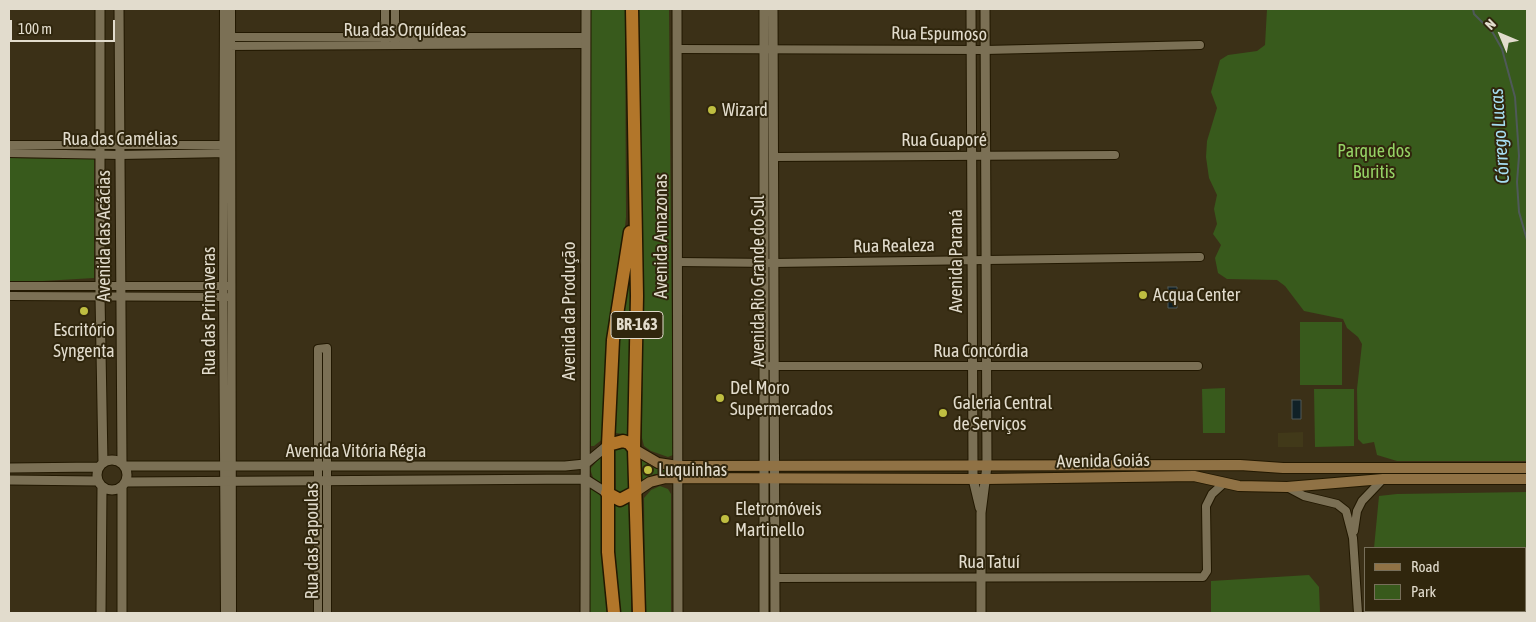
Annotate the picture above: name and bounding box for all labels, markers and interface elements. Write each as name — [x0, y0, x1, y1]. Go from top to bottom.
scale bar — [12, 10, 118, 42]
north arrow — [1476, 10, 1526, 60]
text: N — [1482, 16, 1499, 33]
street label: Rua das Orquídeas — [344, 19, 466, 41]
text: 100 m — [18, 20, 52, 37]
street label: Rua Espumoso — [891, 22, 987, 46]
water label: Córrego Lucas — [1485, 88, 1515, 184]
place label: Wizard — [722, 99, 768, 121]
marker: Wizard — [706, 104, 718, 116]
street label: Rua das Camélias — [62, 128, 178, 150]
street label: Rua Guaporé — [901, 129, 987, 151]
park label: Parque dos Buritis — [1337, 140, 1411, 182]
street label: Avenida das Acácias — [93, 170, 115, 302]
street label: Avenida Amazonas — [650, 174, 672, 298]
street label: Avenida Rio Grande do Sul — [747, 195, 769, 367]
street label: Avenida Paraná — [945, 209, 967, 313]
street label: Rua Realeza — [853, 234, 935, 258]
street label: Avenida da Produção — [558, 241, 580, 381]
street label: Rua das Primaveras — [198, 247, 220, 375]
place label: Acqua Center — [1153, 284, 1240, 306]
marker: Acqua Center — [1137, 289, 1149, 301]
marker: Escritório Syngenta — [78, 305, 90, 317]
road number: BR-163 — [611, 312, 663, 338]
place label: Escritório Syngenta — [53, 319, 115, 362]
street label: Rua Concórdia — [933, 340, 1029, 362]
place label: Del Moro Supermercados — [730, 377, 833, 419]
marker: Del Moro Supermercados — [714, 392, 726, 404]
place label: Galeria Central de Serviços — [953, 392, 1052, 434]
marker: Galeria Central de Serviços — [937, 407, 949, 419]
street label: Avenida Vitória Régia — [286, 440, 426, 462]
street label: Avenida Goiás — [1056, 449, 1150, 473]
place label: Luquinhas — [658, 459, 727, 481]
marker: Luquinhas — [642, 464, 654, 476]
street label: Rua das Papoulas — [301, 483, 323, 599]
place label: Eletromóveis Martinello — [735, 498, 822, 540]
marker: Eletromóveis Martinello — [719, 513, 731, 525]
legend — [1364, 547, 1526, 612]
street label: Rua Tatuí — [958, 551, 1020, 573]
text: Road — [1411, 558, 1440, 575]
text: Park — [1411, 583, 1436, 600]

